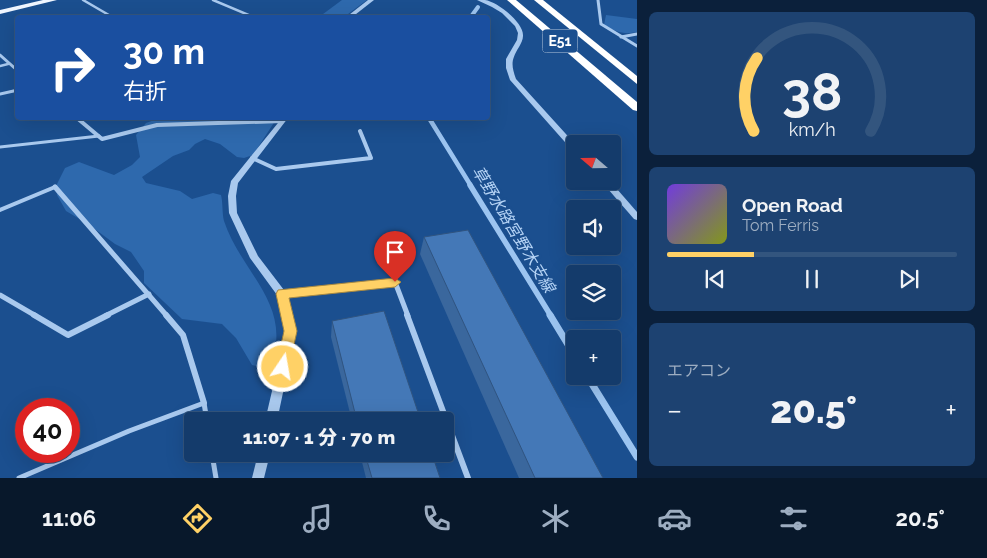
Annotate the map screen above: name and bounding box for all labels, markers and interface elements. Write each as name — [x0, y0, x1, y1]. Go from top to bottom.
road number: E51 — [542, 29, 578, 52]
text: 30 m — [123, 31, 205, 72]
icon: right — [40, 35, 105, 100]
text: 38 — [782, 61, 842, 122]
text: 右折 — [123, 78, 167, 104]
text: km/h — [788, 119, 836, 140]
north arrow — [566, 135, 621, 190]
map controls — [566, 135, 621, 385]
water label: 草野水路宮野木支線 — [468, 163, 560, 298]
text: Open Road — [742, 194, 843, 216]
button: sound — [566, 200, 621, 255]
text: Tom Ferris — [742, 216, 819, 235]
pin — [374, 231, 416, 282]
icon: arrive — [381, 238, 409, 266]
button: layers — [566, 265, 621, 320]
icon: previous — [701, 265, 729, 293]
icon: pause — [798, 265, 826, 293]
icon: next — [895, 265, 923, 293]
button: + — [566, 330, 621, 385]
position arrow — [256, 340, 308, 392]
text: エアコン — [667, 361, 731, 380]
text: 20.5° — [770, 387, 857, 432]
text: − — [667, 394, 682, 427]
text: + — [945, 394, 957, 427]
speed limit sign: 40 — [15, 398, 80, 463]
text: 11:07 · 1 分 · 70 m — [243, 426, 395, 448]
icon: directions — [180, 501, 215, 536]
icon: music — [300, 501, 335, 536]
icon: phone — [419, 501, 454, 536]
icon: climate — [538, 501, 573, 536]
icon: car — [657, 501, 692, 536]
icon: filters — [776, 501, 811, 536]
text: 11:06 — [42, 505, 96, 531]
text: 20.5° — [896, 505, 945, 531]

